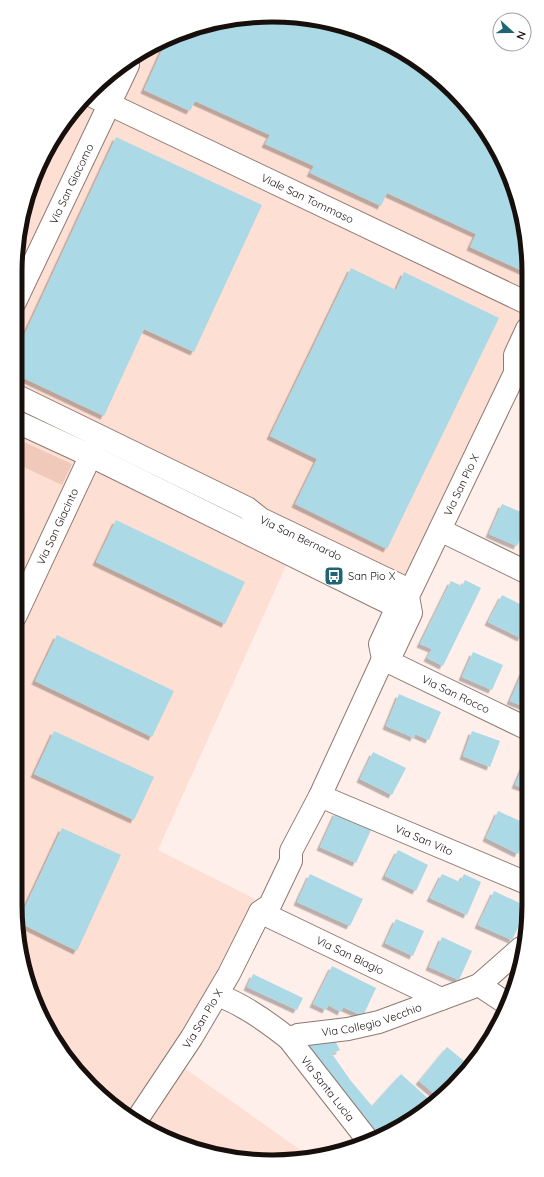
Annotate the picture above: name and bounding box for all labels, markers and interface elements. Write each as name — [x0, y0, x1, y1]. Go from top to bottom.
north arrow — [492, 12, 532, 52]
text: N — [513, 29, 529, 42]
street label: Via San Giacomo — [46, 141, 97, 226]
street label: Viale San Tommaso — [259, 170, 356, 227]
street label: Via San Pio X — [441, 451, 482, 518]
street label: Via San Giacinto — [33, 486, 82, 567]
street label: Via San Bernardo — [257, 512, 345, 564]
bus stop icon: San Pio X — [323, 565, 345, 587]
place label: San Pio X — [348, 569, 396, 583]
street label: Via San Rocco — [419, 672, 492, 717]
street label: Via San Vito — [393, 821, 456, 858]
street label: Via San Biagio — [314, 933, 387, 978]
street label: Via San Pio X — [179, 986, 226, 1051]
street label: Via Collegio Vecchio — [321, 1000, 424, 1039]
street label: Via Santa Lucia — [298, 1053, 358, 1124]

